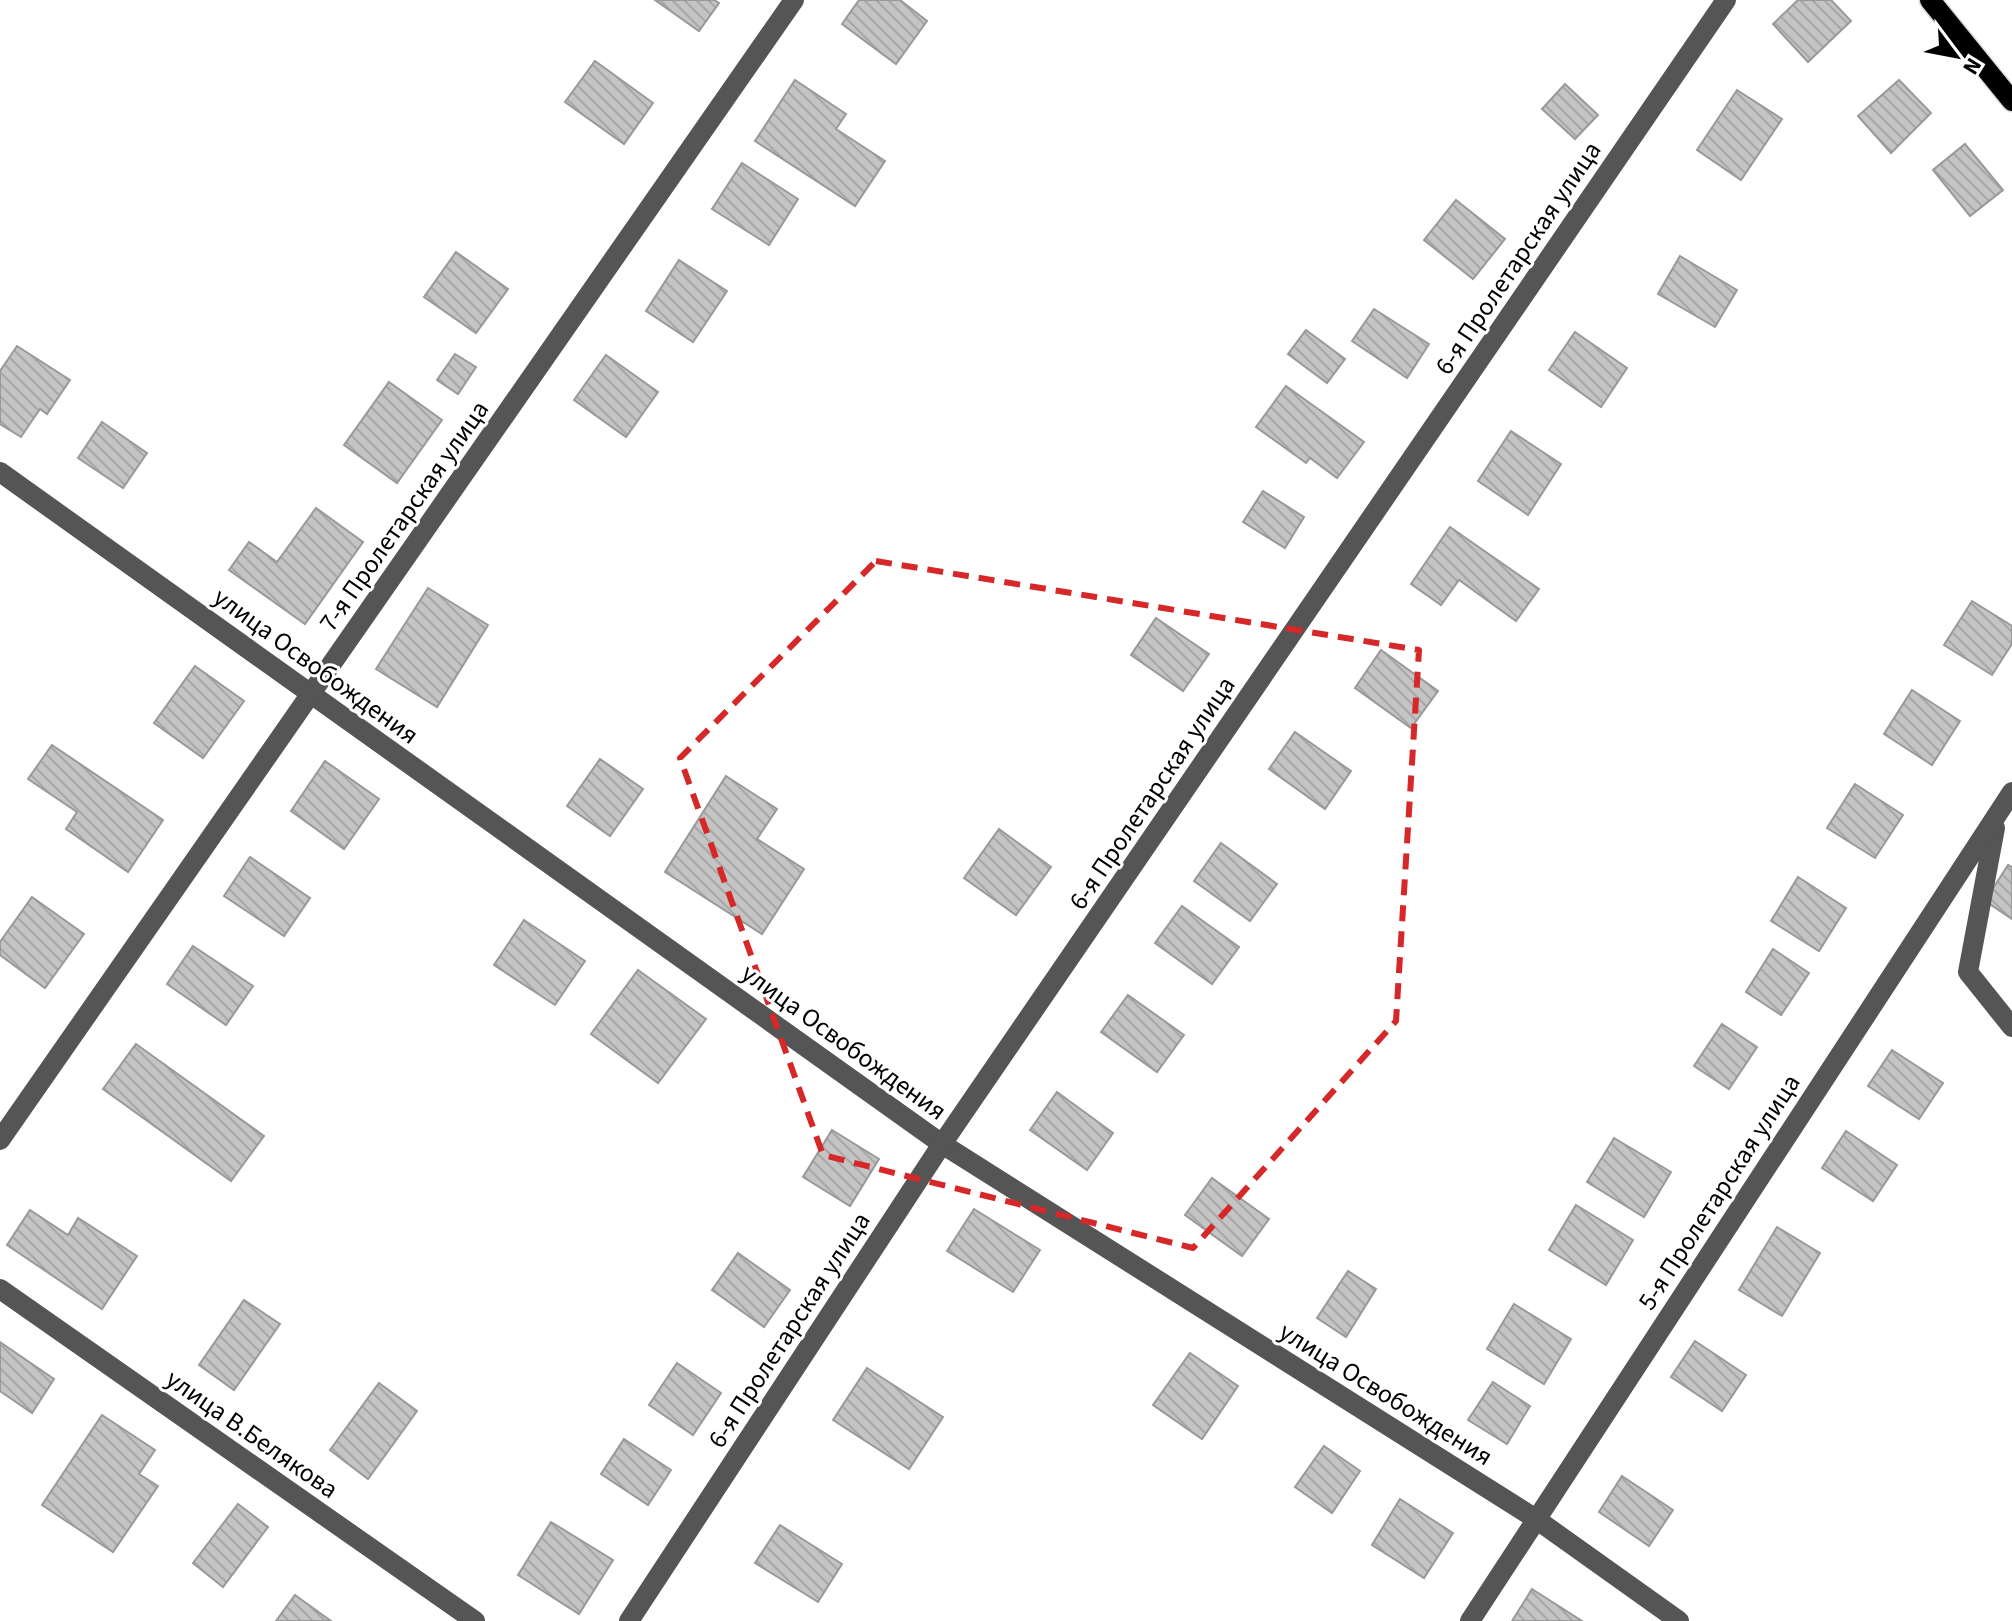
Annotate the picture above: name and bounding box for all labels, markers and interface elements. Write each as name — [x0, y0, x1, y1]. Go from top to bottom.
north arrow — [1916, 16, 1996, 96]
text: N — [1955, 51, 1990, 81]
street label: 6-я Пролетарская улица — [1426, 134, 1610, 382]
street label: 7-я Пролетарская улица — [310, 393, 498, 639]
street label: улица Освобождения — [206, 579, 426, 753]
street label: 6-я Пролетарская улица — [1060, 669, 1244, 917]
street label: улица Освобождения — [734, 955, 954, 1129]
street label: 5-я Пролетарская улица — [1629, 1067, 1809, 1317]
street label: 6-я Пролетарская улица — [699, 1205, 879, 1455]
street label: улица Освобождения — [1272, 1313, 1500, 1475]
street label: улица В.Белякова — [158, 1361, 346, 1507]

